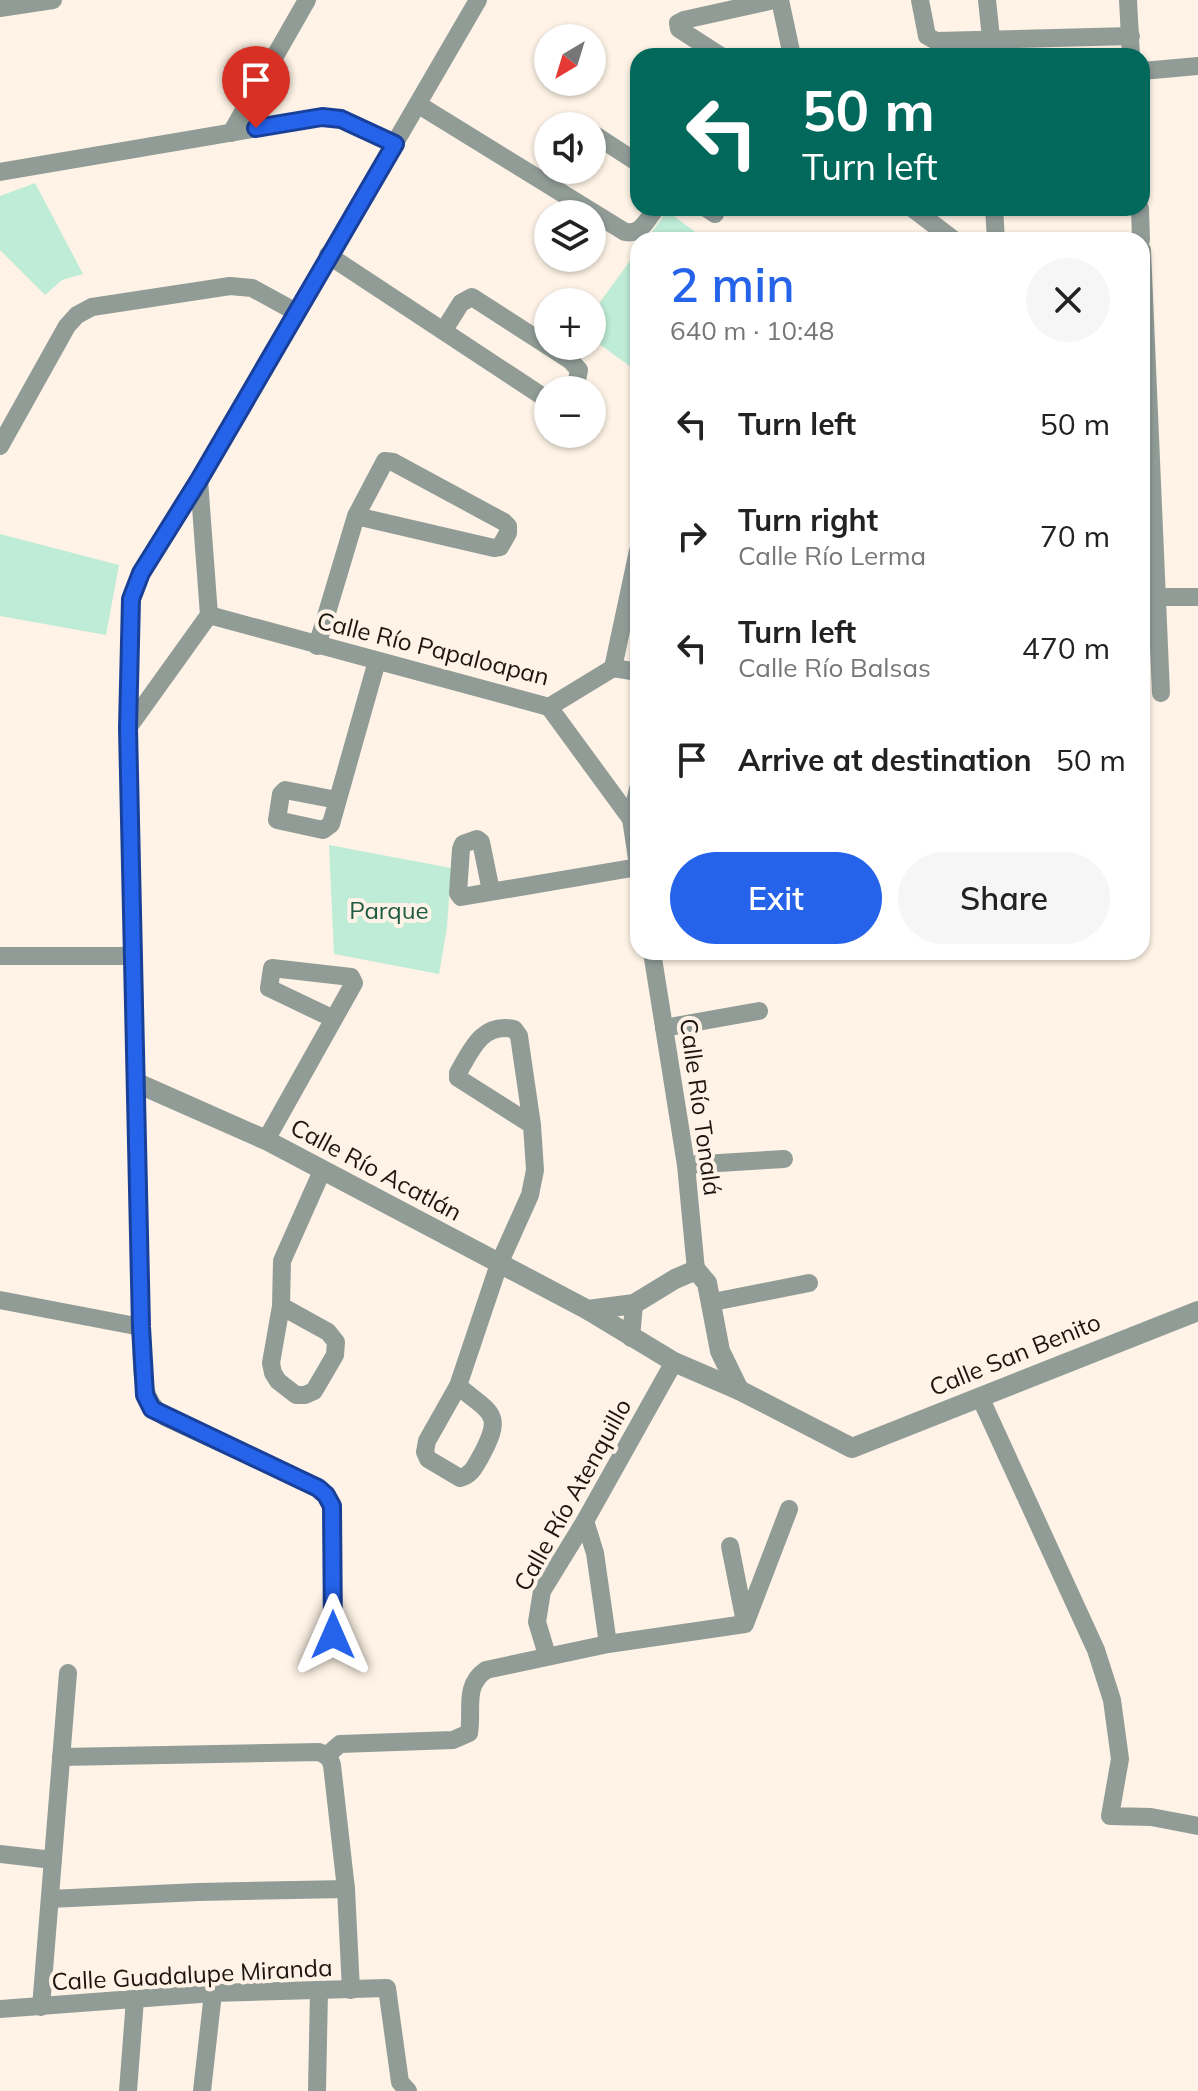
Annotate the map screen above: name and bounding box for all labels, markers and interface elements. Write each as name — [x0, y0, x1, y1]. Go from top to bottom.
north arrow — [534, 24, 606, 96]
map controls — [534, 24, 606, 448]
pin — [222, 46, 290, 128]
icon: arrive — [234, 58, 278, 102]
text: 50 m — [802, 75, 935, 145]
icon: left — [670, 80, 774, 184]
button: sound — [534, 112, 606, 184]
text: Turn left — [802, 144, 938, 189]
button: layers — [534, 200, 606, 272]
text: 2 min — [670, 254, 795, 314]
button: close — [1026, 258, 1110, 342]
button: + — [534, 288, 606, 360]
text: 640 m · 10:48 — [670, 314, 834, 347]
button: − — [534, 376, 606, 448]
icon: left — [670, 402, 714, 446]
text: Turn left — [738, 405, 856, 443]
text: 50 m — [1040, 405, 1110, 443]
text: Turn right — [738, 501, 878, 539]
icon: right — [670, 514, 714, 558]
text: 70 m — [1040, 517, 1110, 555]
text: Calle Río Lerma — [738, 539, 926, 572]
street label: Calle Río Papaloapan — [314, 605, 553, 691]
text: Turn left — [738, 613, 856, 651]
icon: left — [670, 626, 714, 670]
text: 470 m — [1022, 629, 1110, 667]
text: Calle Río Balsas — [738, 651, 931, 684]
icon: arrive — [670, 738, 714, 782]
text: Arrive at destination — [738, 741, 1032, 779]
text: 50 m — [1056, 741, 1126, 779]
button: Exit — [670, 852, 882, 944]
button: Share — [898, 852, 1110, 944]
park label: Parque — [349, 895, 429, 925]
street label: Calle Río Tonalá — [674, 1016, 728, 1197]
street label: Calle Río Acatlán — [286, 1111, 467, 1227]
street label: Calle San Benito — [925, 1306, 1105, 1402]
street label: Calle Río Atenquillo — [507, 1393, 637, 1596]
position arrow — [291, 1593, 375, 1677]
street label: Calle Guadalupe Miranda — [51, 1952, 333, 1996]

